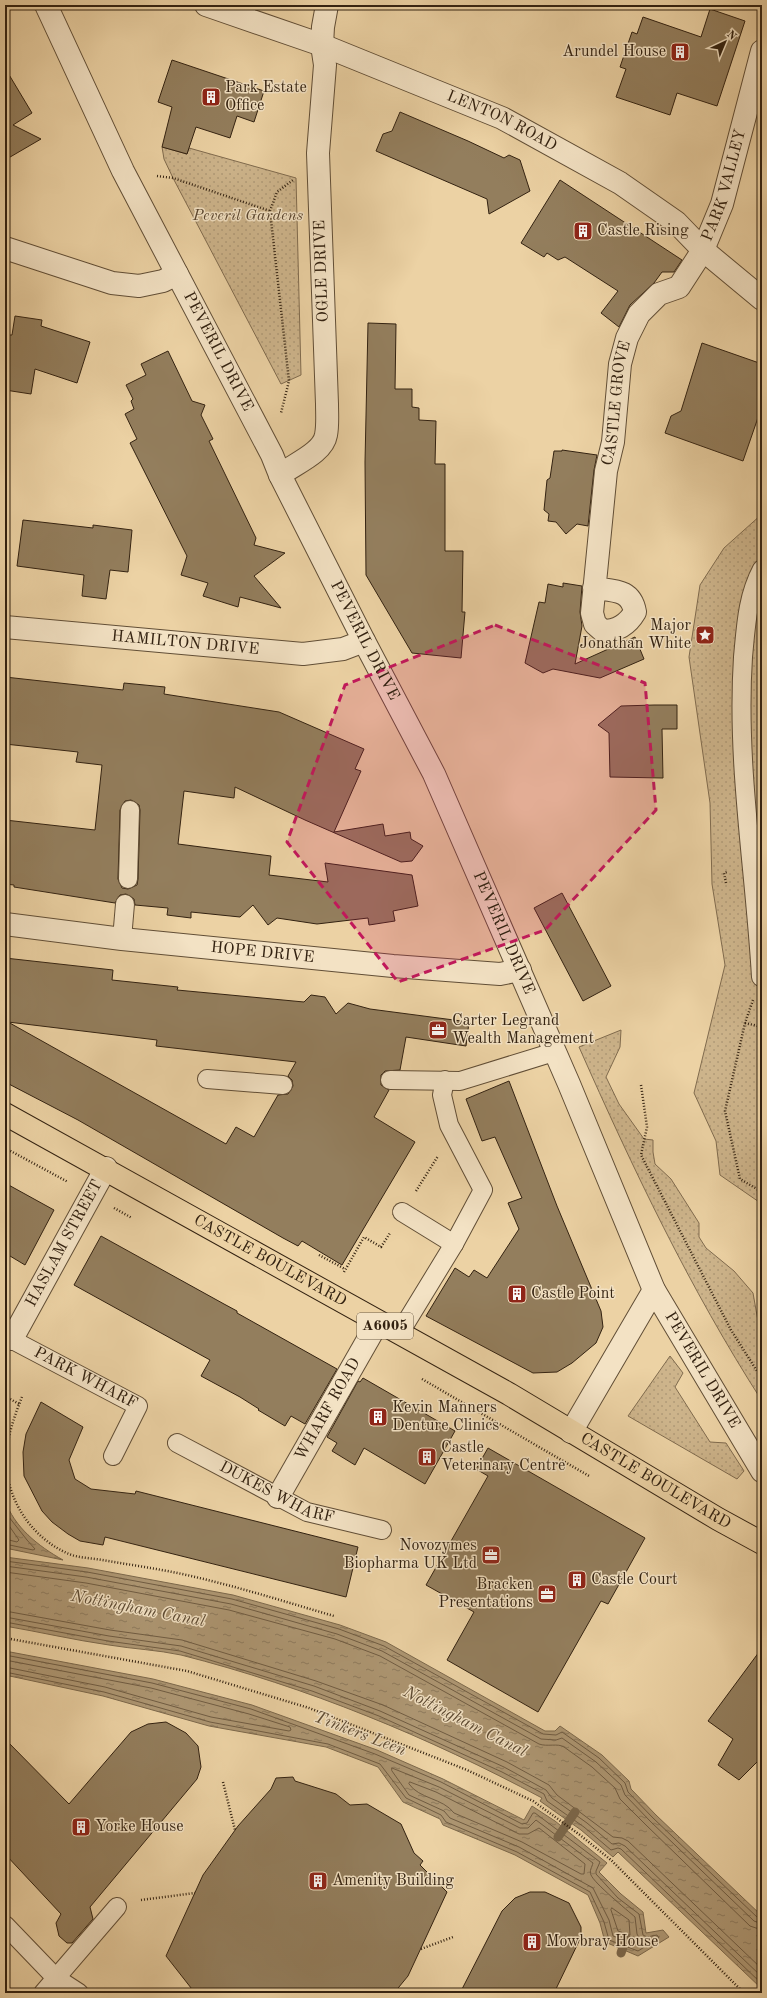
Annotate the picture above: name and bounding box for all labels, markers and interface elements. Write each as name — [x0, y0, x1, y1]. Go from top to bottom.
north arrow — [705, 22, 745, 62]
text: N — [724, 29, 738, 43]
building icon: Arundel House — [669, 41, 691, 63]
place label: Arundel House — [562, 44, 666, 60]
place label: Park Estate Office — [225, 80, 307, 114]
building icon: Park Estate Office — [200, 86, 222, 108]
street label: LENTON ROAD — [444, 88, 559, 154]
street label: PARK VALLEY — [699, 127, 749, 244]
park label: Peveril Gardens — [192, 208, 304, 224]
street label: OGLE DRIVE — [312, 219, 332, 323]
building icon: Castle Rising — [572, 220, 594, 242]
place label: Castle Rising — [597, 223, 689, 239]
street label: PEVERIL DRIVE — [180, 289, 256, 414]
street label: CASTLE GROVE — [600, 339, 634, 467]
street label: PEVERIL DRIVE — [327, 578, 402, 703]
place label: Major Jonathan White — [579, 618, 691, 652]
place icon: Major Jonathan White — [694, 624, 716, 646]
street label: HAMILTON DRIVE — [111, 629, 260, 658]
street label: PEVERIL DRIVE — [470, 869, 537, 997]
street label: HOPE DRIVE — [210, 940, 315, 966]
place label: Carter Legrand Wealth Management — [452, 1013, 594, 1047]
office icon: Carter Legrand Wealth Management — [427, 1019, 449, 1041]
street label: HASLAM STREET — [23, 1177, 106, 1310]
street label: CASTLE BOULEVARD — [191, 1212, 349, 1310]
building icon: Castle Point — [506, 1283, 528, 1305]
place label: Castle Point — [531, 1286, 615, 1302]
street label: PEVERIL DRIVE — [661, 1309, 743, 1431]
road number: A6005 — [357, 1313, 413, 1339]
street label: PARK WHARF — [31, 1345, 140, 1412]
street label: WHARF ROAD — [293, 1355, 364, 1463]
place label: Kevin Manners Denture Clinics — [392, 1400, 499, 1434]
building icon: Kevin Manners Denture Clinics — [367, 1406, 389, 1428]
street label: CASTLE BOULEVARD — [577, 1430, 733, 1532]
place label: Castle Veterinary Centre — [441, 1440, 565, 1474]
building icon: Castle Veterinary Centre — [416, 1446, 438, 1468]
street label: DUKES WHARF — [217, 1459, 336, 1526]
place label: Novozymes Biopharma UK Ltd — [343, 1538, 477, 1572]
office icon: Novozymes Biopharma UK Ltd — [480, 1544, 502, 1566]
building icon: Castle Court — [566, 1569, 588, 1591]
place label: Castle Court — [591, 1572, 678, 1588]
place label: Bracken Presentations — [438, 1577, 533, 1611]
office icon: Bracken Presentations — [536, 1583, 558, 1605]
water label: Nottingham Canal — [69, 1587, 207, 1630]
water label: Nottingham Canal — [400, 1683, 530, 1761]
water label: Tinkers Leen — [312, 1709, 409, 1759]
building icon: Yorke House — [70, 1816, 92, 1838]
place label: Yorke House — [95, 1819, 184, 1835]
building icon: Amenity Building — [307, 1870, 329, 1892]
place label: Amenity Building — [332, 1873, 454, 1889]
building icon: Mowbray House — [521, 1931, 543, 1953]
place label: Mowbray House — [546, 1934, 658, 1950]

